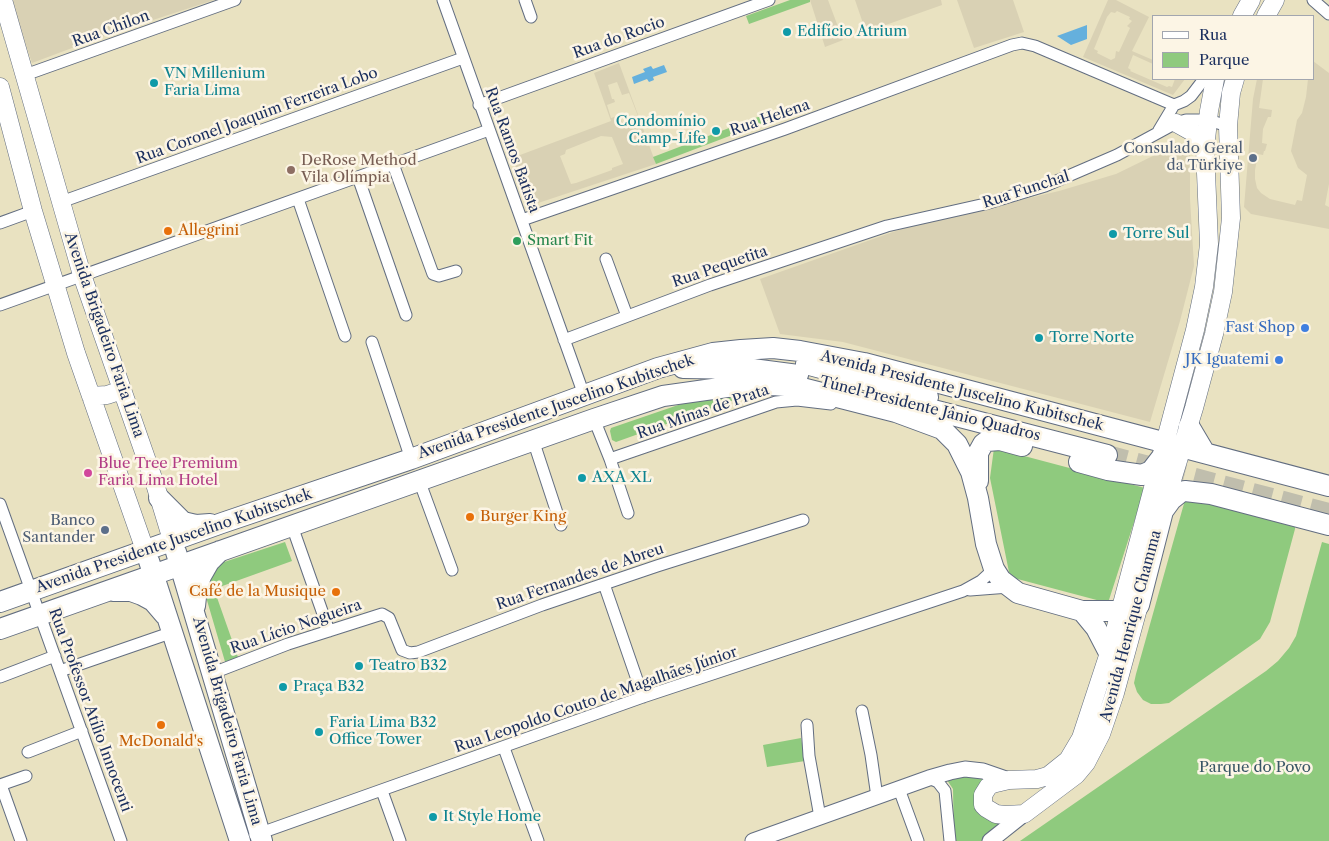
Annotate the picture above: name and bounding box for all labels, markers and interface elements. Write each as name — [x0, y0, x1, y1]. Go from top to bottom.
street label: Rua Chilon — [70, 7, 152, 51]
street label: Rua do Rocio — [571, 13, 667, 63]
legend — [1152, 15, 1314, 80]
place label: Edifício Atrium — [797, 23, 907, 41]
text: Rua — [1199, 25, 1227, 44]
marker: Edifício Atrium — [781, 26, 793, 38]
text: Parque — [1199, 50, 1249, 69]
street label: Rua Coronel Joaquim Ferreira Lobo — [134, 64, 380, 168]
place label: VN Millenium Faria Lima — [164, 65, 265, 100]
marker: VN Millenium Faria Lima — [148, 77, 160, 89]
street label: Rua Ramos Batista — [481, 85, 543, 215]
street label: Rua Helena — [728, 96, 812, 140]
place label: Condomínio Camp-Life — [616, 113, 706, 148]
marker: Condomínio Camp-Life — [710, 125, 722, 137]
place label: Consulado Geral da Türkiye — [1123, 140, 1243, 175]
place label: DeRose Method Vila Olímpia — [301, 152, 417, 187]
marker: Consulado Geral da Türkiye — [1247, 152, 1259, 164]
marker: DeRose Method Vila Olímpia — [285, 164, 297, 176]
street label: Rua Funchal — [980, 168, 1072, 212]
place label: Allegrini — [178, 222, 239, 240]
marker: Allegrini — [162, 225, 174, 237]
place label: Torre Sul — [1123, 225, 1189, 243]
marker: Torre Sul — [1107, 228, 1119, 240]
street label: Avenida Brigadeiro Faria Lima — [60, 230, 148, 440]
place label: Smart Fit — [527, 232, 593, 250]
marker: Smart Fit — [511, 235, 523, 247]
street label: Rua Pequetita — [670, 242, 770, 292]
place label: Fast Shop — [1225, 319, 1295, 337]
marker: Fast Shop — [1299, 322, 1311, 334]
place label: Torre Norte — [1049, 329, 1134, 347]
marker: Torre Norte — [1033, 332, 1045, 344]
street label: Avenida Presidente Juscelino Kubitschek — [819, 347, 1105, 435]
street label: Avenida Presidente Juscelino Kubitschek — [416, 351, 696, 463]
place label: JK Iguatemi — [1185, 351, 1269, 369]
marker: JK Iguatemi — [1273, 354, 1285, 366]
street label: Túnel Presidente Jânio Quadros — [818, 373, 1042, 445]
street label: Rua Minas de Prata — [635, 381, 771, 443]
place label: Blue Tree Premium Faria Lima Hotel — [98, 455, 238, 490]
marker: Blue Tree Premium Faria Lima Hotel — [82, 467, 94, 479]
place label: AXA XL — [592, 469, 652, 487]
marker: AXA XL — [576, 472, 588, 484]
street label: Avenida Presidente Juscelino Kubitschek — [34, 485, 314, 597]
place label: Burger King — [480, 508, 566, 526]
marker: Burger King — [464, 511, 476, 523]
place label: Banco Santander — [22, 512, 95, 547]
marker: Banco Santander — [99, 524, 111, 536]
street label: Avenida Henrique Chamma — [1097, 528, 1165, 724]
street label: Rua Fernandes de Abreu — [494, 540, 666, 614]
place label: Café de la Musique — [189, 583, 326, 601]
marker: Café de la Musique — [330, 586, 342, 598]
street label: Rua Lício Nogueira — [228, 596, 364, 658]
street label: Rua Professor Atílio Innocenti — [45, 606, 135, 814]
street label: Avenida Brigadeiro Faria Lima — [189, 615, 265, 827]
street label: Rua Leopoldo Couto de Magalhães Júnior — [452, 643, 740, 757]
place label: Teatro B32 — [369, 657, 447, 675]
marker: Teatro B32 — [353, 660, 365, 672]
place label: Praça B32 — [293, 678, 364, 696]
marker: Praça B32 — [277, 681, 289, 693]
place label: Faria Lima B32 Office Tower — [329, 714, 437, 749]
marker: McDonald's — [155, 719, 167, 731]
marker: Faria Lima B32 Office Tower — [313, 726, 325, 738]
place label: McDonald's — [119, 733, 203, 751]
park label: Parque do Povo — [1199, 759, 1311, 777]
place label: It Style Home — [443, 808, 541, 826]
marker: It Style Home — [427, 811, 439, 823]

